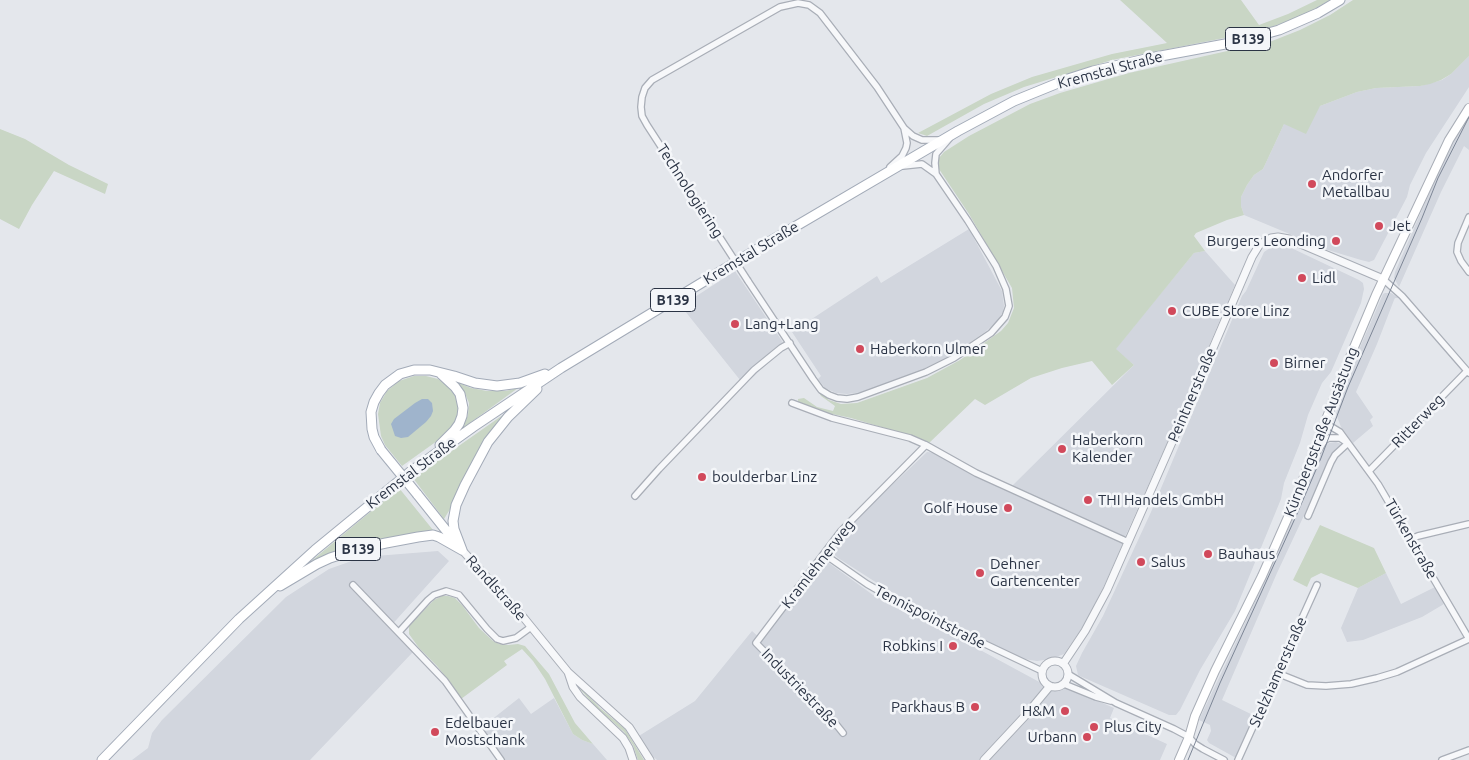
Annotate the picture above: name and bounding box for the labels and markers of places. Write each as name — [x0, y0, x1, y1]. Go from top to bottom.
place label: Andorfer Metallbau — [1322, 166, 1390, 201]
marker: Andorfer Metallbau — [1306, 178, 1318, 190]
place label: Jet — [1389, 217, 1411, 235]
marker: Jet — [1373, 220, 1385, 232]
place label: Burgers Leonding — [1207, 232, 1326, 250]
marker: Burgers Leonding — [1330, 235, 1342, 247]
place label: Lidl — [1312, 269, 1336, 287]
marker: Lidl — [1296, 272, 1308, 284]
place label: CUBE Store Linz — [1182, 302, 1289, 320]
marker: CUBE Store Linz — [1166, 305, 1178, 317]
place label: Lang+Lang — [745, 315, 819, 333]
marker: Lang+Lang — [729, 318, 741, 330]
place label: Haberkorn Ulmer — [870, 340, 986, 358]
marker: Haberkorn Ulmer — [854, 343, 866, 355]
place label: Birner — [1284, 354, 1325, 372]
marker: Birner — [1268, 357, 1280, 369]
place label: Haberkorn Kalender — [1072, 431, 1143, 466]
marker: Haberkorn Kalender — [1056, 443, 1068, 455]
place label: boulderbar Linz — [712, 468, 817, 486]
marker: boulderbar Linz — [696, 471, 708, 483]
place label: THI Handels GmbH — [1098, 491, 1224, 509]
marker: THI Handels GmbH — [1082, 494, 1094, 506]
place label: Golf House — [924, 499, 998, 517]
marker: Golf House — [1002, 502, 1014, 514]
place label: Bauhaus — [1218, 545, 1275, 563]
marker: Bauhaus — [1202, 548, 1214, 560]
place label: Salus — [1151, 553, 1186, 571]
place label: Dehner Gartencenter — [990, 555, 1080, 590]
marker: Salus — [1135, 556, 1147, 568]
marker: Dehner Gartencenter — [974, 567, 986, 579]
place label: Robkins I — [883, 637, 943, 655]
marker: Robkins I — [947, 640, 959, 652]
place label: Parkhaus B — [891, 698, 965, 716]
marker: Parkhaus B — [969, 701, 981, 713]
place label: H&M — [1022, 702, 1055, 720]
marker: H&M — [1059, 705, 1071, 717]
place label: Edelbauer Mostschank — [445, 714, 525, 749]
place label: Plus City — [1104, 718, 1161, 736]
marker: Plus City — [1088, 721, 1100, 733]
marker: Edelbauer Mostschank — [429, 726, 441, 738]
place label: Urbann — [1027, 728, 1077, 746]
marker: Urbann — [1081, 731, 1093, 743]

